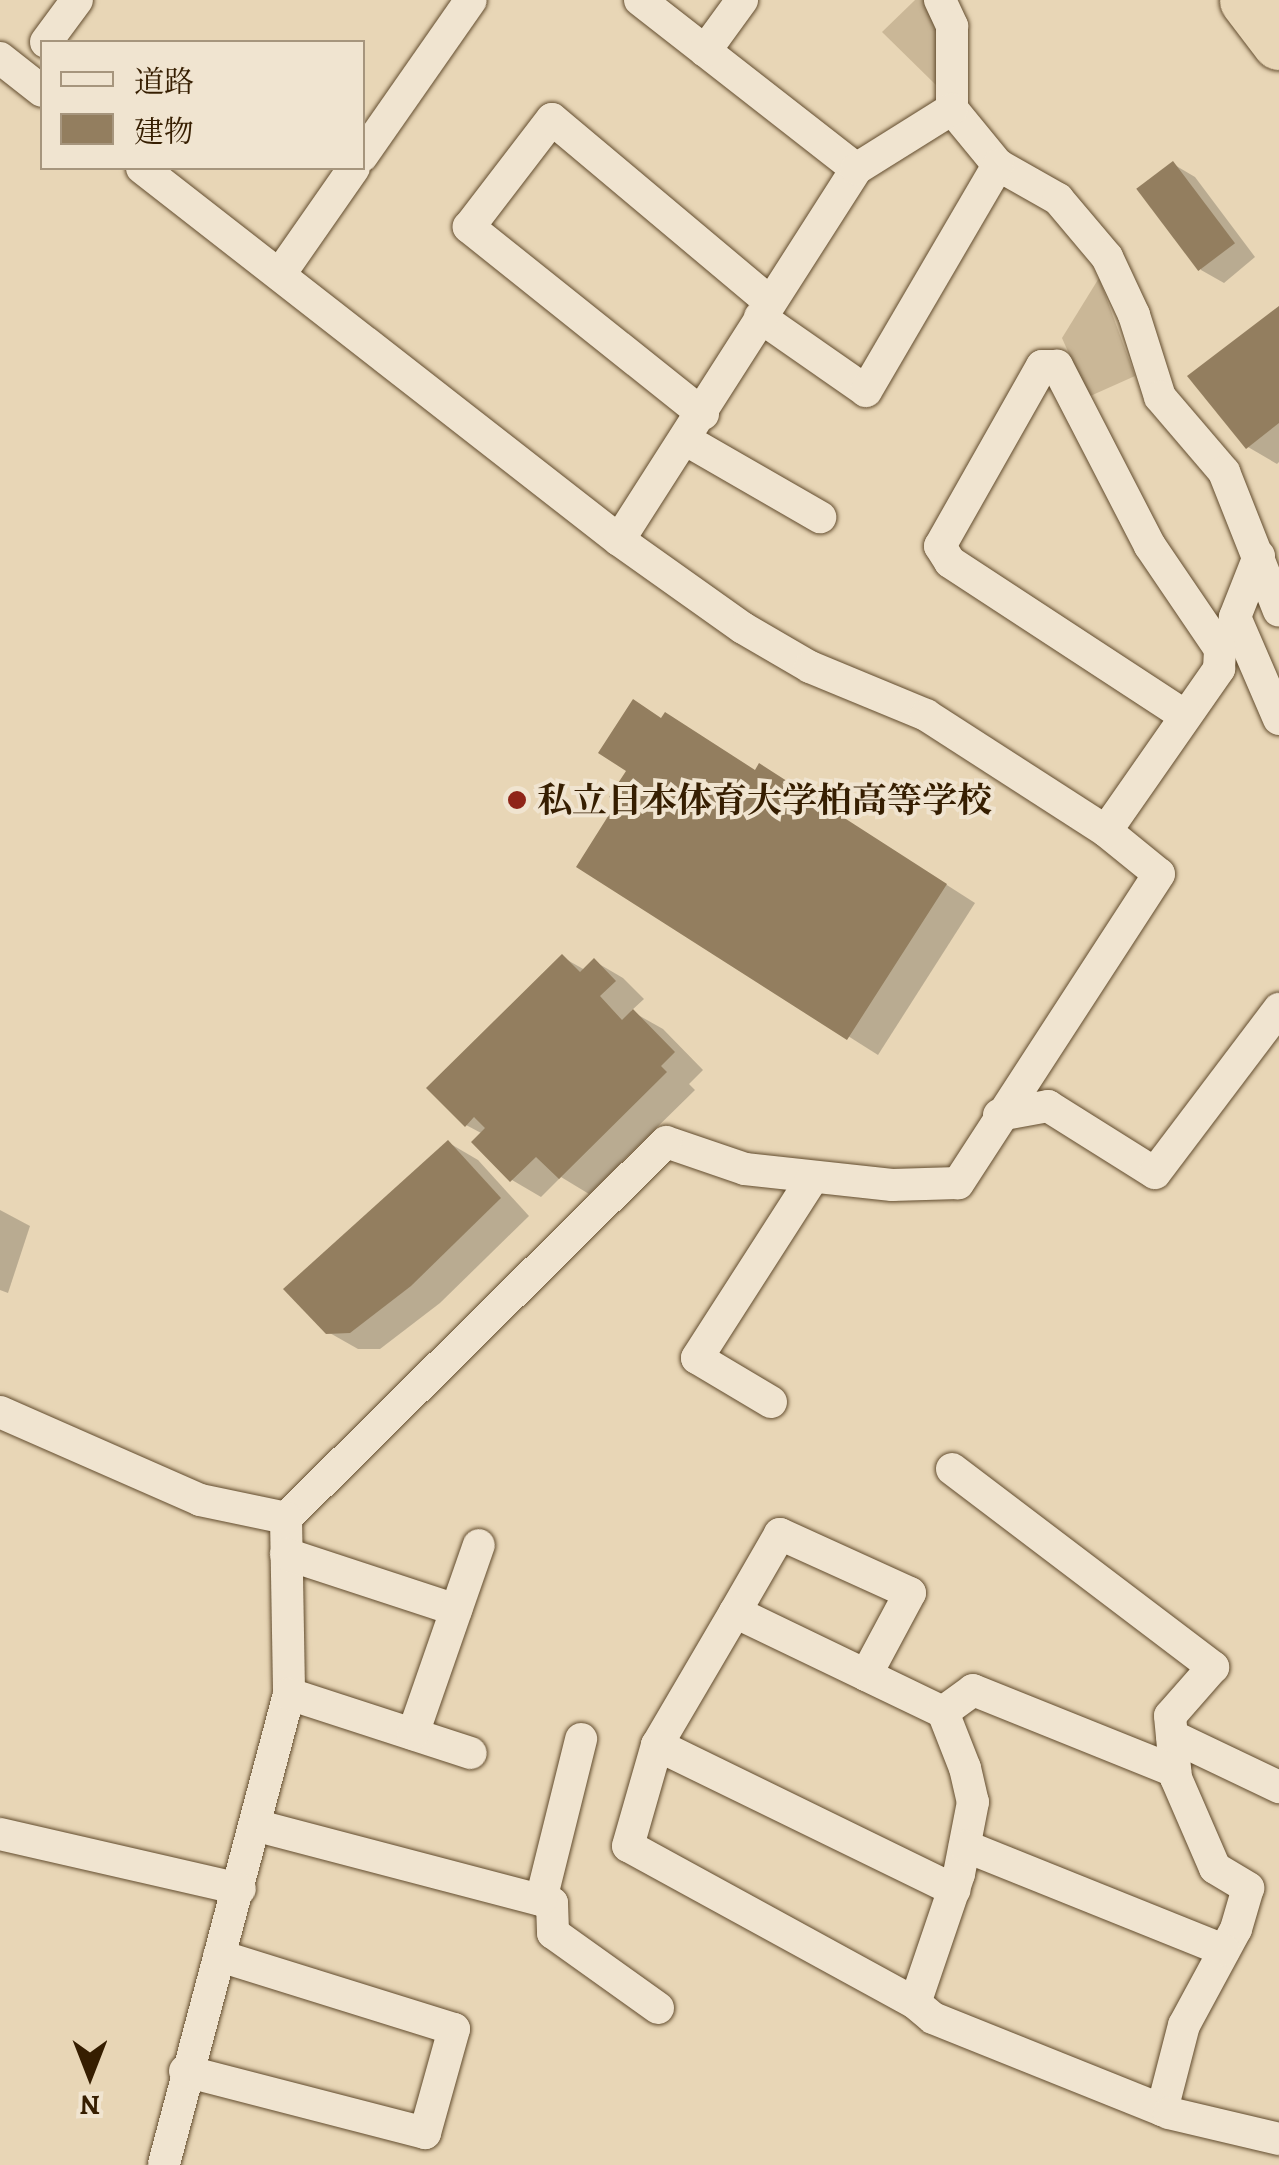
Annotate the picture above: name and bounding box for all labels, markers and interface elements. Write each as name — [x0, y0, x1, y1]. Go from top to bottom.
legend — [40, 40, 365, 170]
text: 道路 — [134, 62, 194, 102]
text: 建物 — [134, 112, 194, 152]
place label: 私立日本体育大学柏高等学校 — [537, 779, 992, 821]
marker: 私立日本体育大学柏高等学校 — [506, 789, 528, 811]
north arrow — [40, 2025, 140, 2125]
text: N — [80, 2086, 100, 2124]

